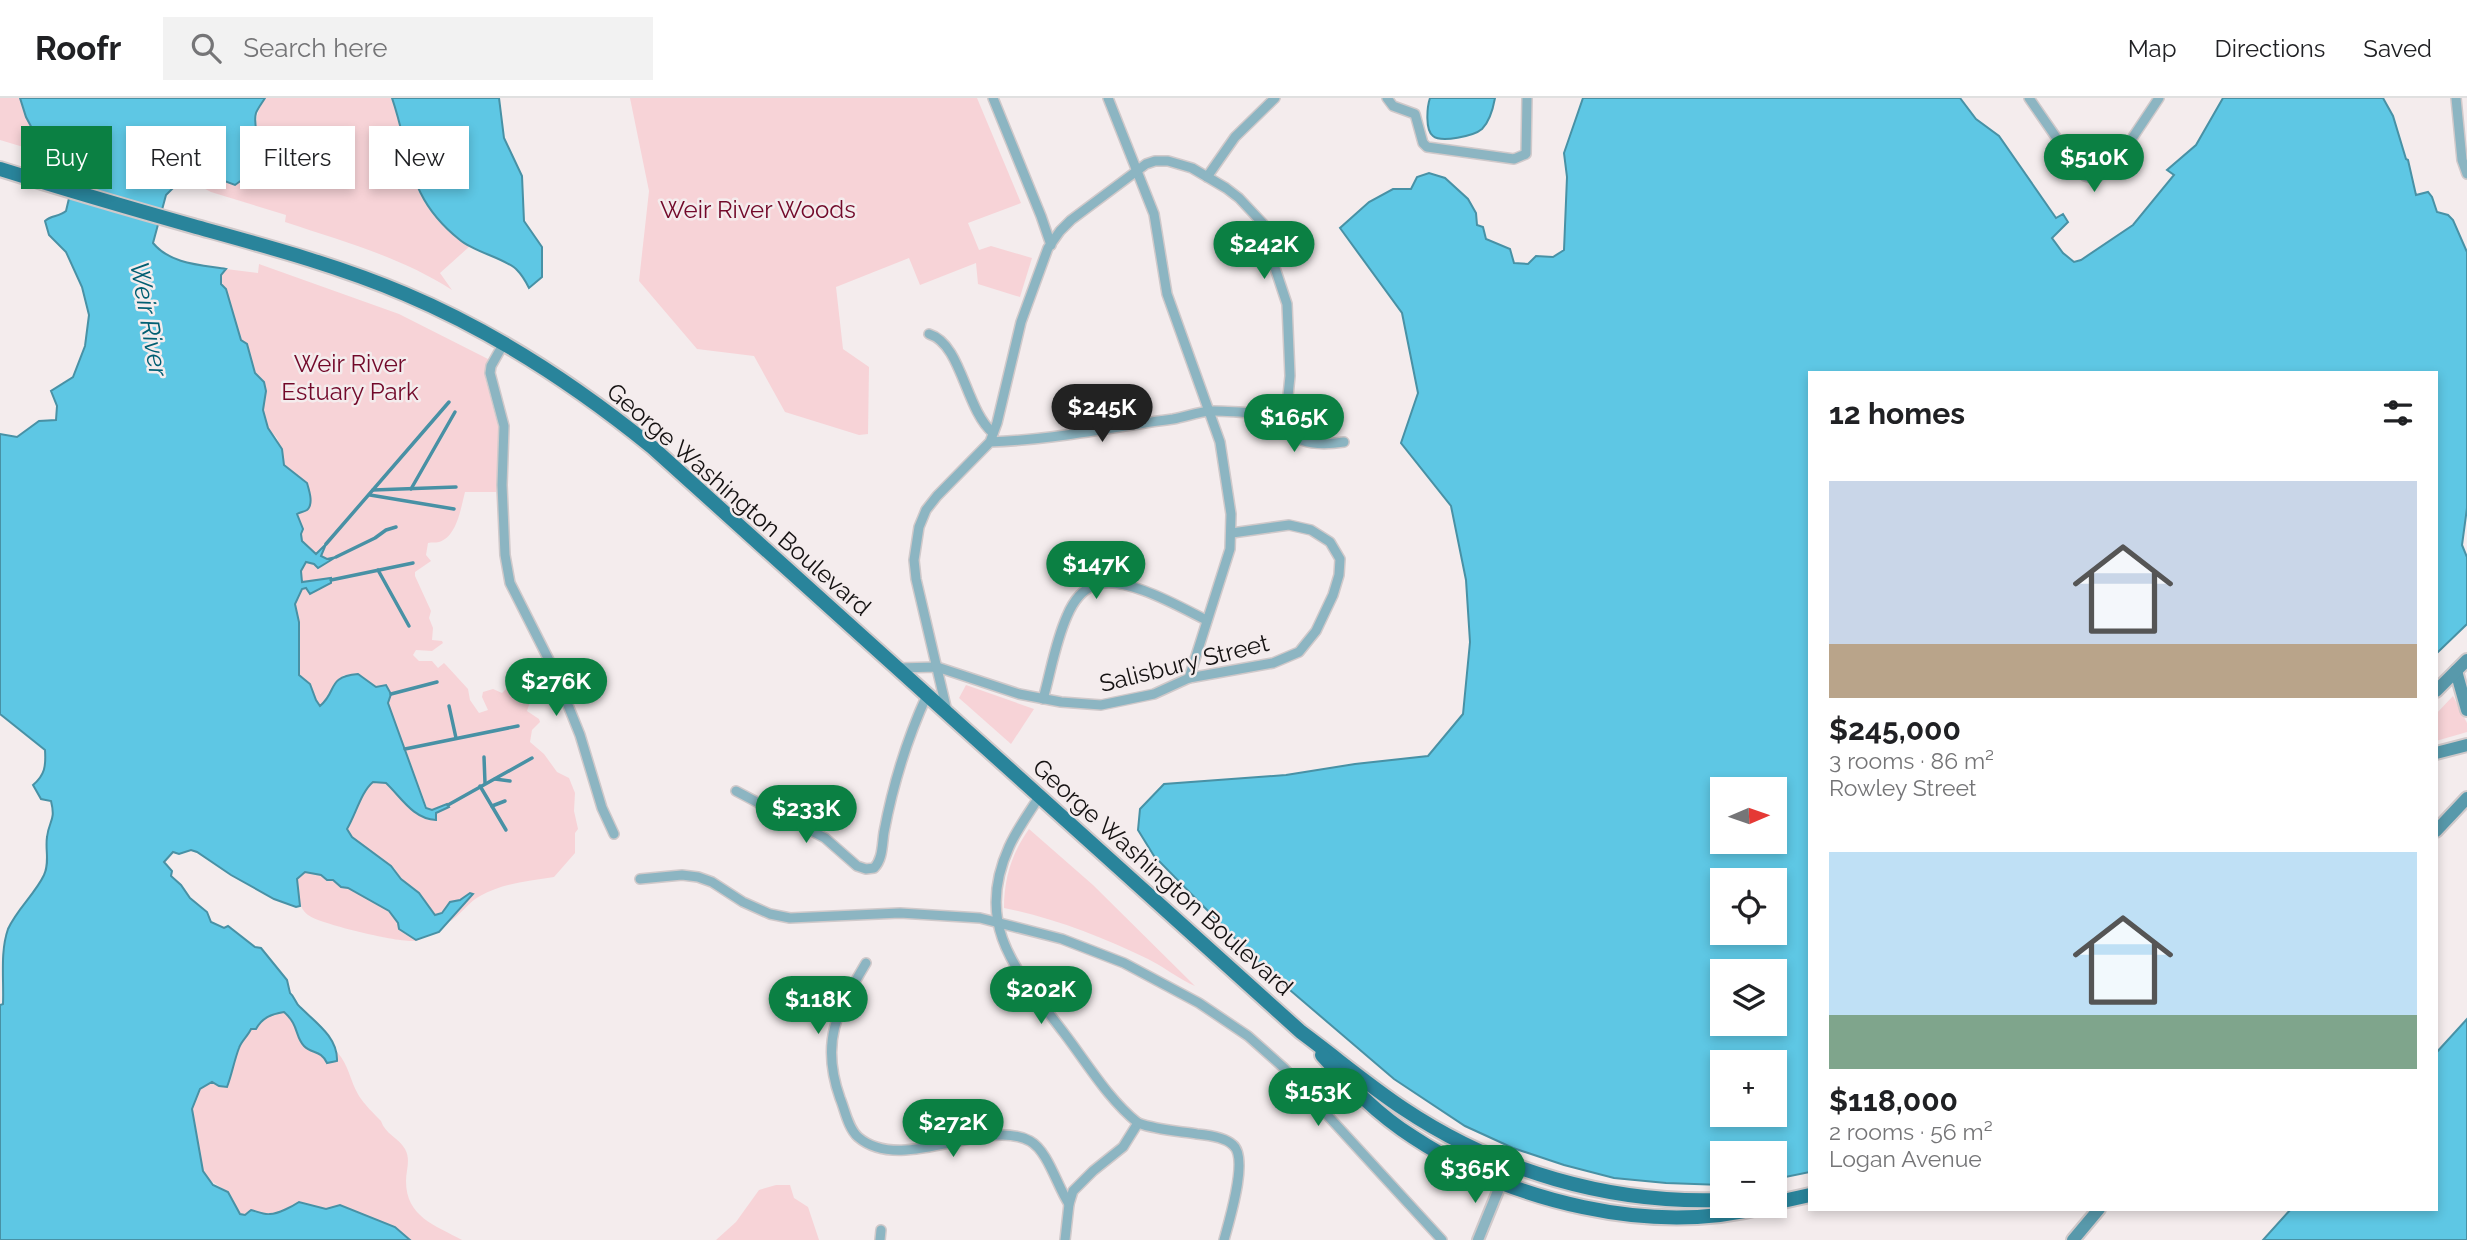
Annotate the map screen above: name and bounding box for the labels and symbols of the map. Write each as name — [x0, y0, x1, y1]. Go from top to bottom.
pin: $510K — [2045, 134, 2143, 194]
park label: Weir River Woods — [660, 195, 856, 224]
pin: $242K — [1215, 222, 1313, 281]
water label: Weir River — [124, 259, 174, 380]
park label: Weir River Estuary Park — [281, 349, 419, 406]
street label: George Washington Boulevard — [601, 377, 877, 621]
pin: $245K — [1053, 384, 1151, 444]
pin: $165K — [1245, 394, 1343, 454]
pin: $147K — [1047, 542, 1145, 601]
street label: Salisbury Street — [1096, 628, 1272, 698]
pin: $276K — [507, 658, 605, 718]
street label: George Washington Boulevard — [1027, 752, 1299, 1002]
north arrow — [1710, 777, 1787, 854]
pin: $233K — [757, 786, 855, 845]
pin: $202K — [992, 967, 1090, 1026]
pin: $118K — [769, 976, 867, 1036]
pin: $153K — [1269, 1068, 1367, 1128]
pin: $272K — [904, 1100, 1002, 1159]
pin: $365K — [1426, 1146, 1524, 1205]

